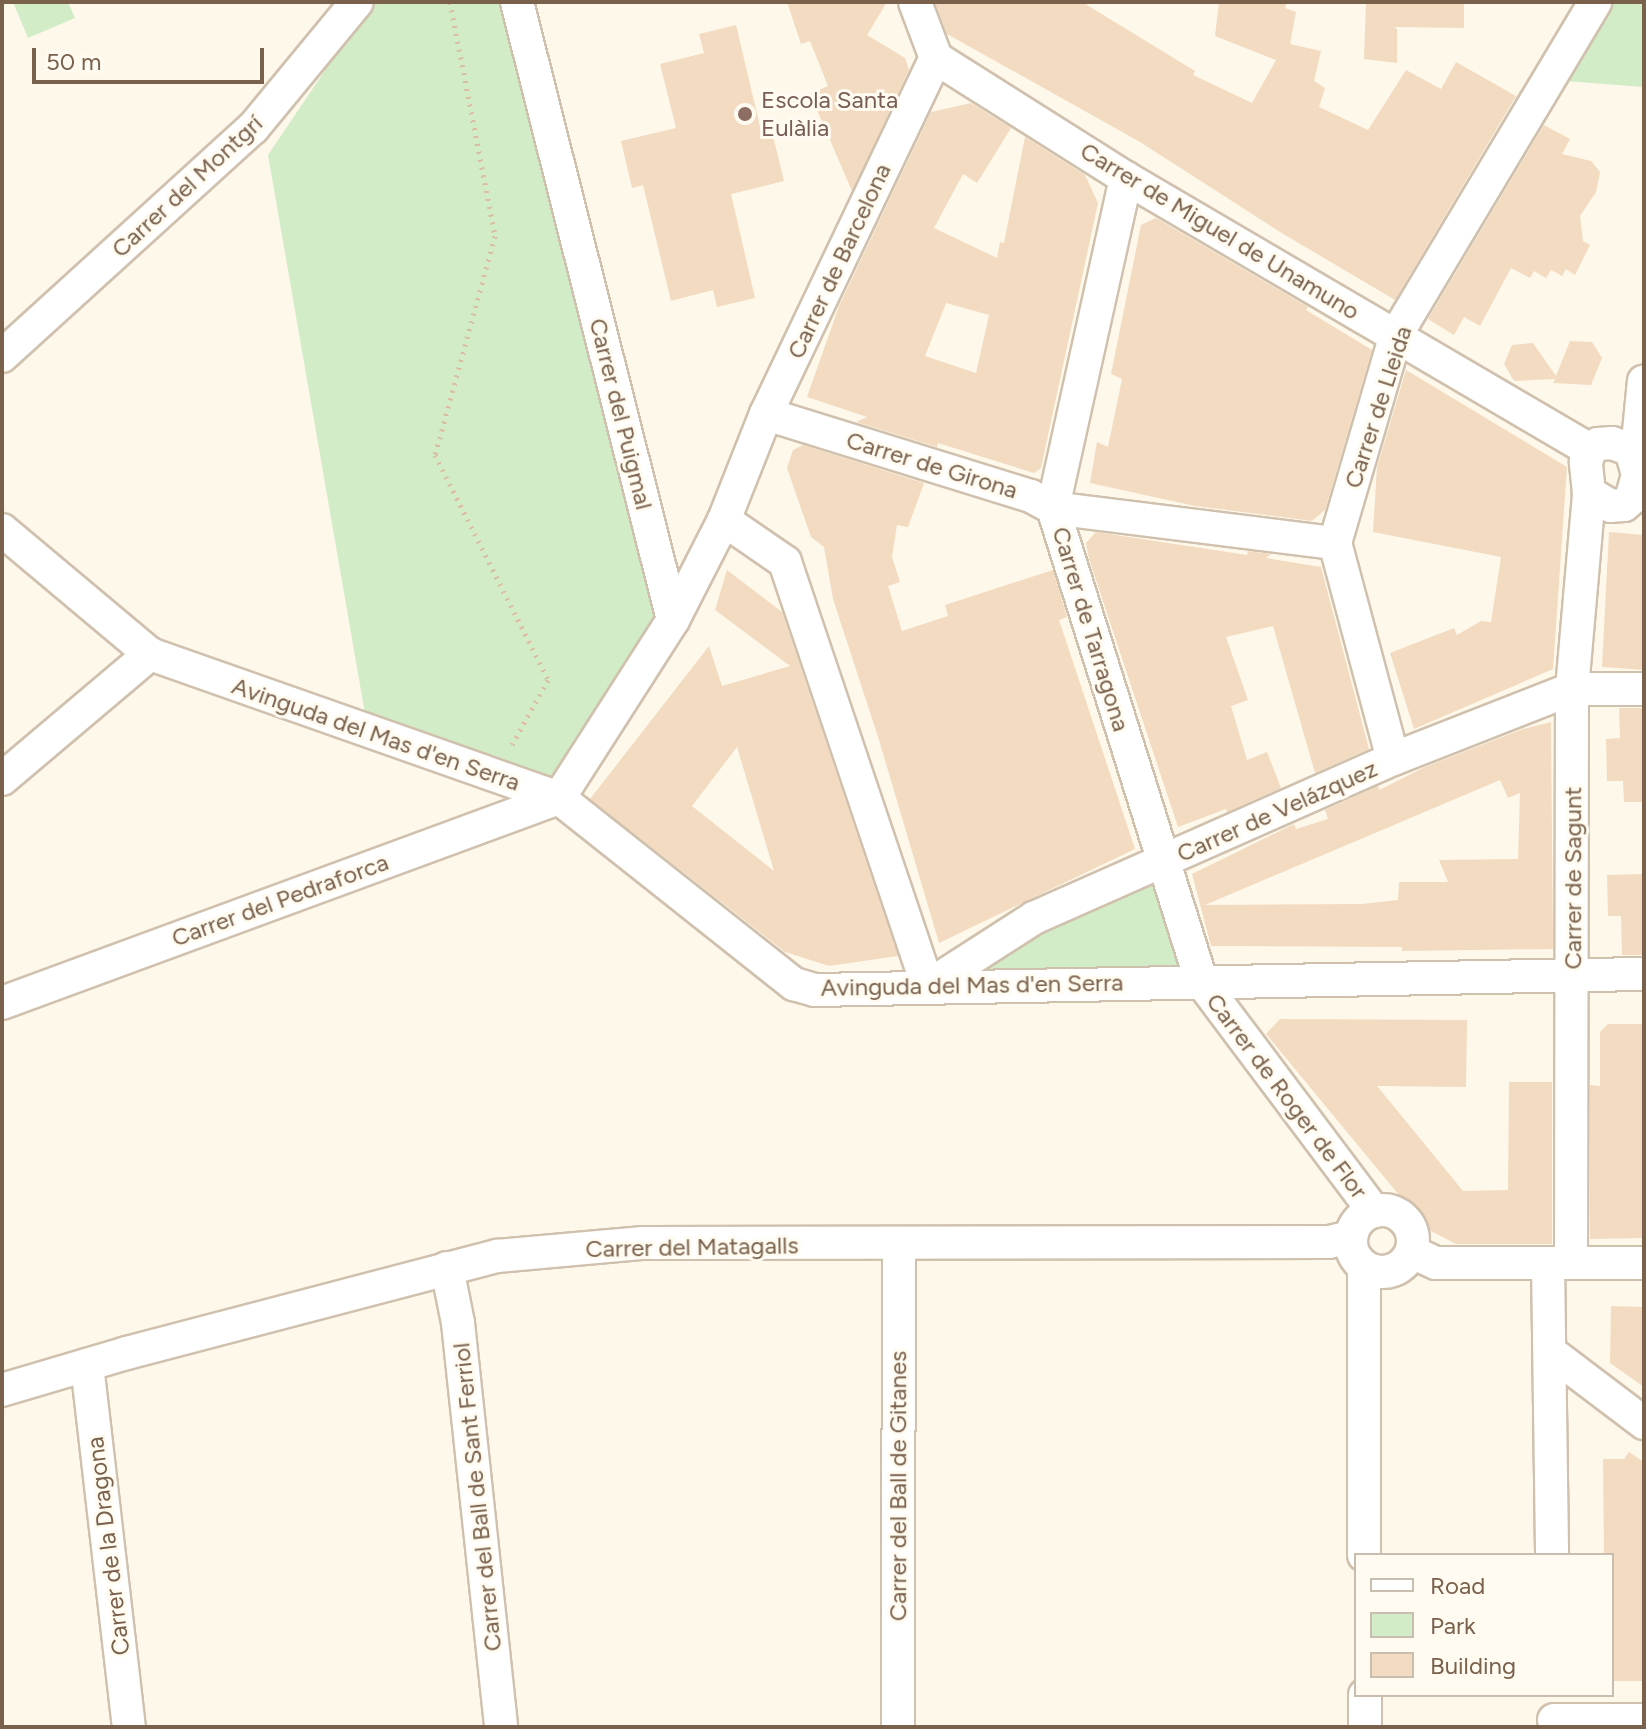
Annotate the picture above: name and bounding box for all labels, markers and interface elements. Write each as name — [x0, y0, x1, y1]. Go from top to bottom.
scale bar — [36, 32, 268, 82]
text: 50 m — [46, 47, 102, 76]
place label: Escola Santa Eulàlia — [761, 86, 898, 142]
marker: Escola Santa Eulàlia — [736, 105, 754, 123]
street label: Carrer del Montgrí — [106, 109, 268, 263]
street label: Carrer de Miguel de Unamuno — [1075, 136, 1365, 326]
street label: Carrer de Barcelona — [781, 159, 897, 363]
street label: Carrer del Puigmal — [583, 315, 659, 513]
street label: Carrer de Lleida — [1338, 322, 1418, 492]
street label: Carrer de Girona — [843, 425, 1021, 505]
street label: Carrer de Tarragona — [1046, 523, 1136, 735]
street label: Avinguda del Mas d'en Serra — [228, 671, 524, 797]
street label: Carrer de Velázquez — [1172, 754, 1382, 868]
street label: Carrer de Sagunt — [1559, 787, 1587, 969]
street label: Carrer del Pedraforca — [168, 847, 392, 953]
street label: Avinguda del Mas d'en Serra — [820, 968, 1124, 1002]
street label: Carrer de Roger de Flor — [1200, 988, 1374, 1204]
street label: Carrer del Matagalls — [585, 1231, 799, 1263]
street label: Carrer del Ball de Sant Ferriol — [446, 1341, 508, 1653]
street label: Carrer del Ball de Gitanes — [884, 1351, 912, 1621]
street label: Carrer de la Dragona — [80, 1435, 136, 1657]
legend — [1354, 1553, 1614, 1697]
text: Road — [1430, 1571, 1485, 1600]
text: Park — [1430, 1611, 1476, 1640]
text: Building — [1430, 1651, 1516, 1680]

